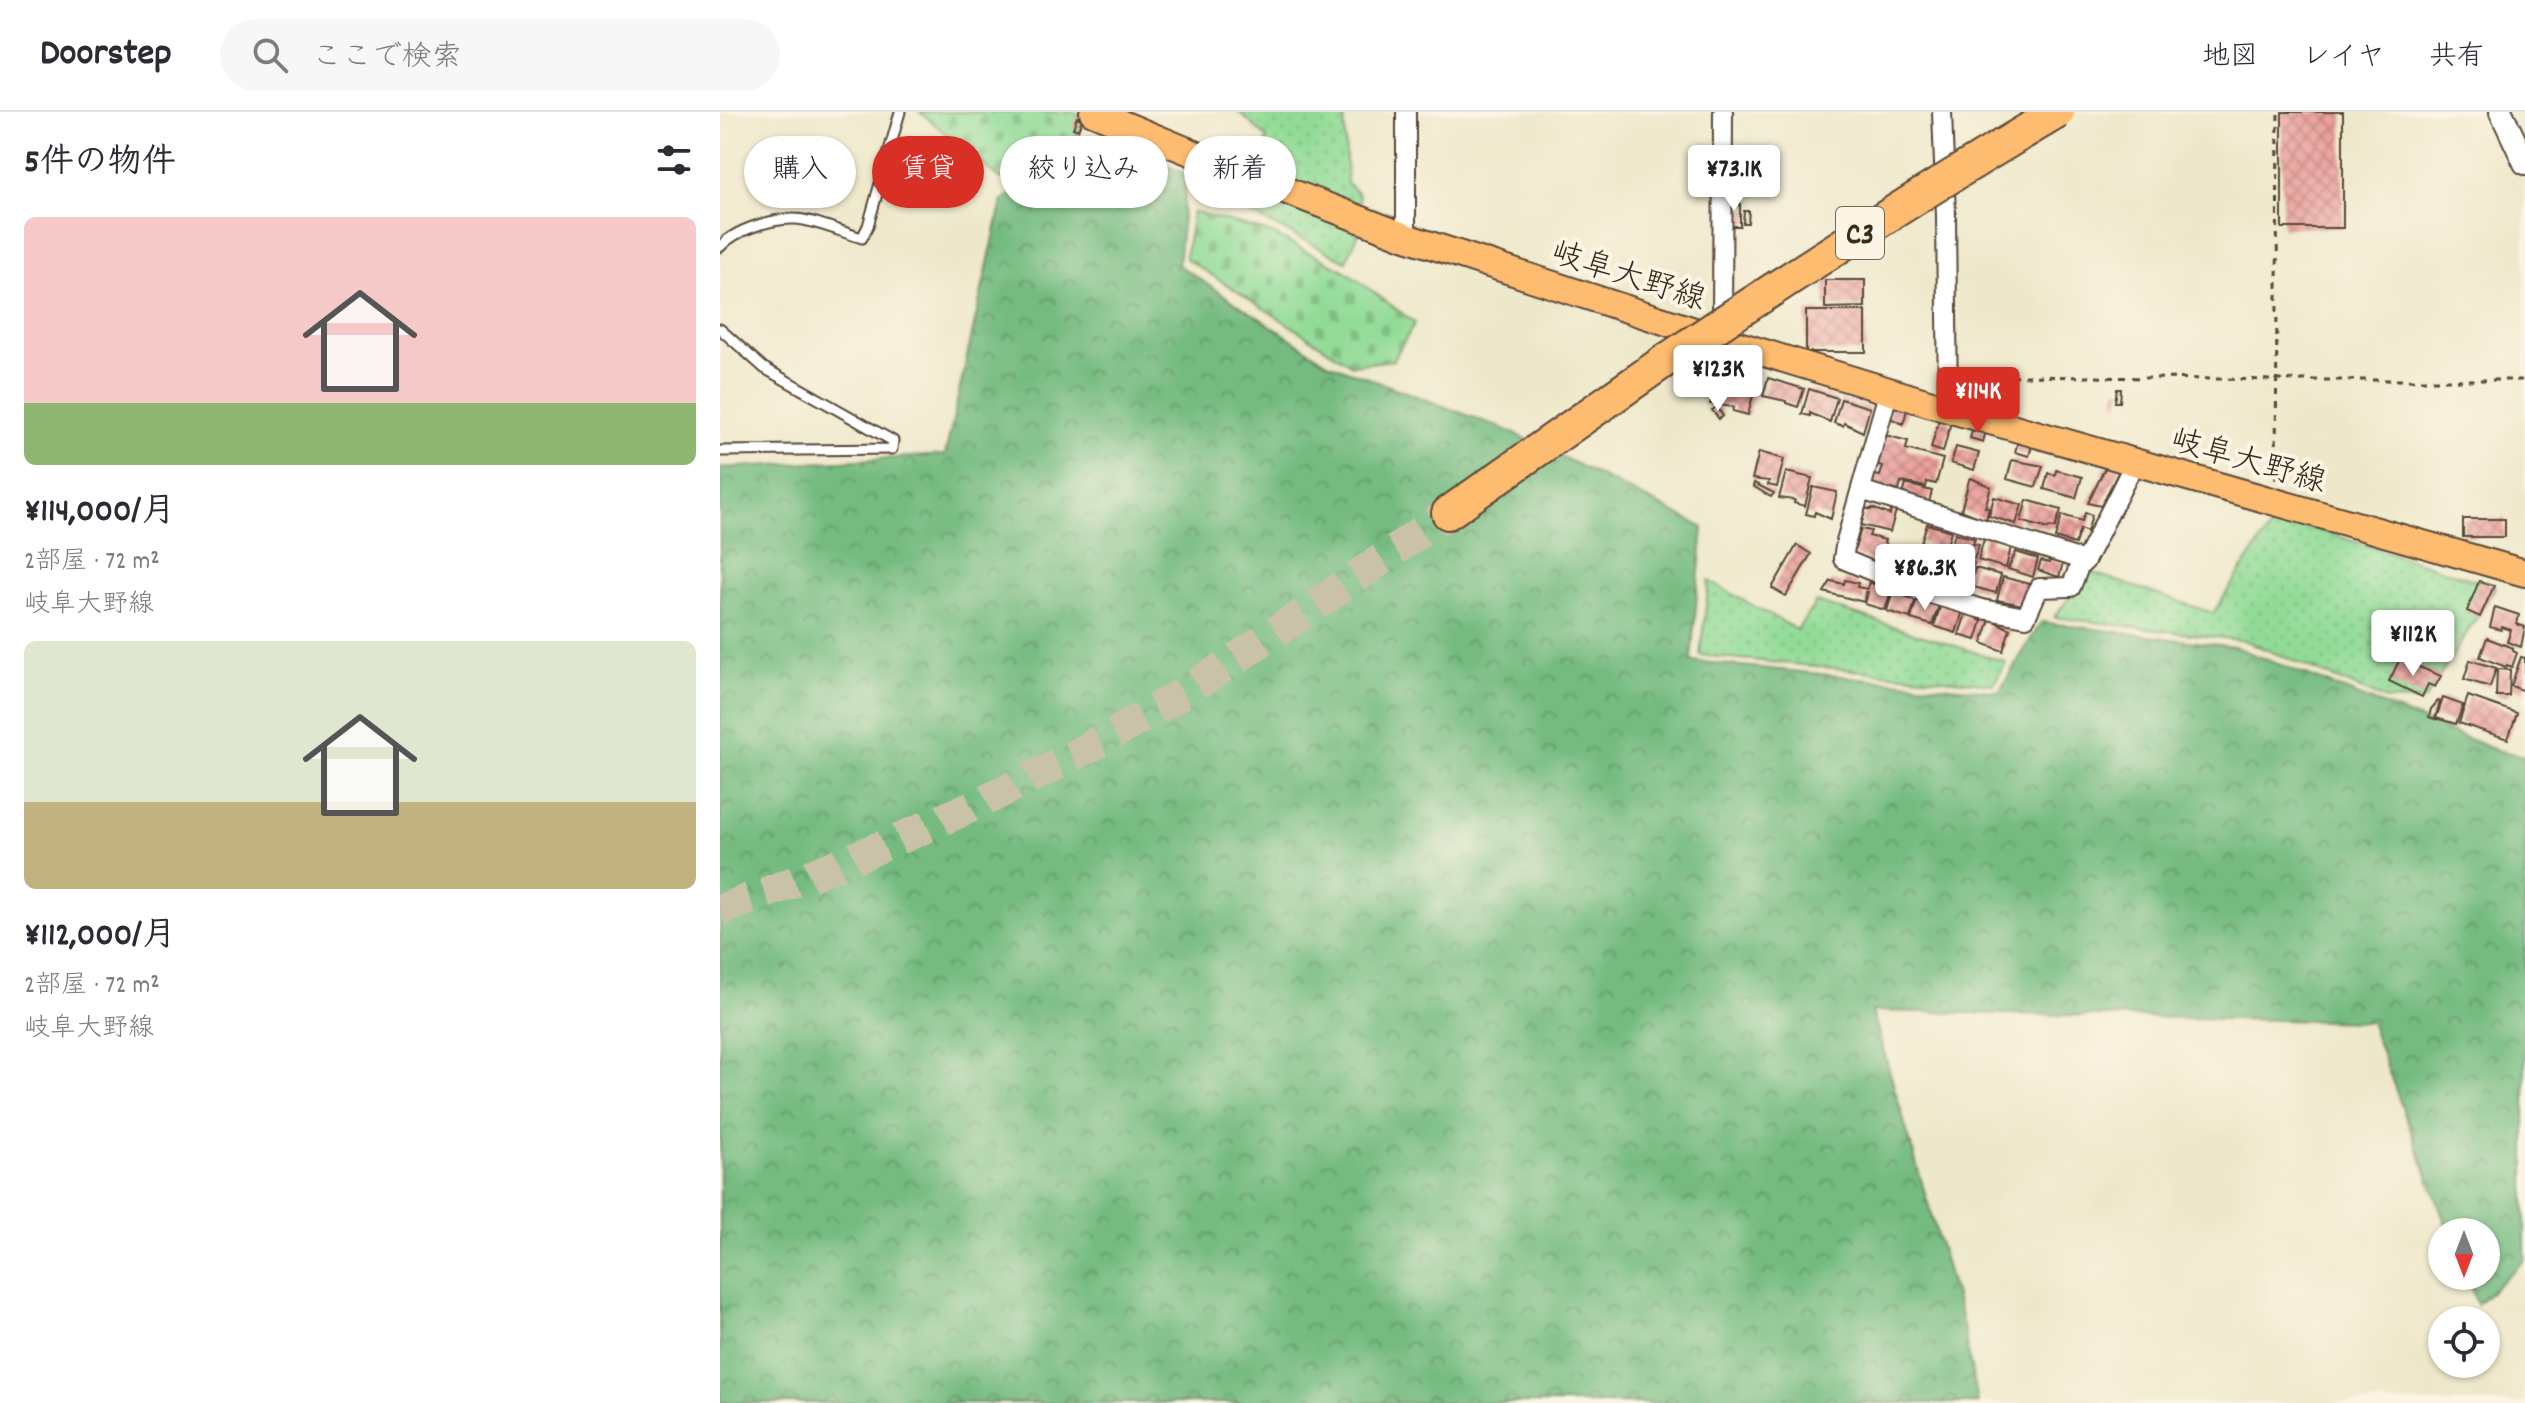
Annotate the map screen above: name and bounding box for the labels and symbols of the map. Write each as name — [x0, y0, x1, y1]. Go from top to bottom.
pin: ¥73.1K — [1669, 145, 1799, 213]
road number: C3 — [1836, 207, 1884, 259]
street label: 岐阜大野線 — [1544, 232, 1711, 325]
pin: ¥123K — [1662, 345, 1774, 413]
pin: ¥114K — [1922, 367, 2034, 435]
street label: 岐阜大野線 — [2164, 420, 2331, 508]
pin: ¥86.3K — [1860, 544, 1990, 612]
pin: ¥112K — [2357, 610, 2469, 678]
north arrow — [2428, 1218, 2500, 1290]

